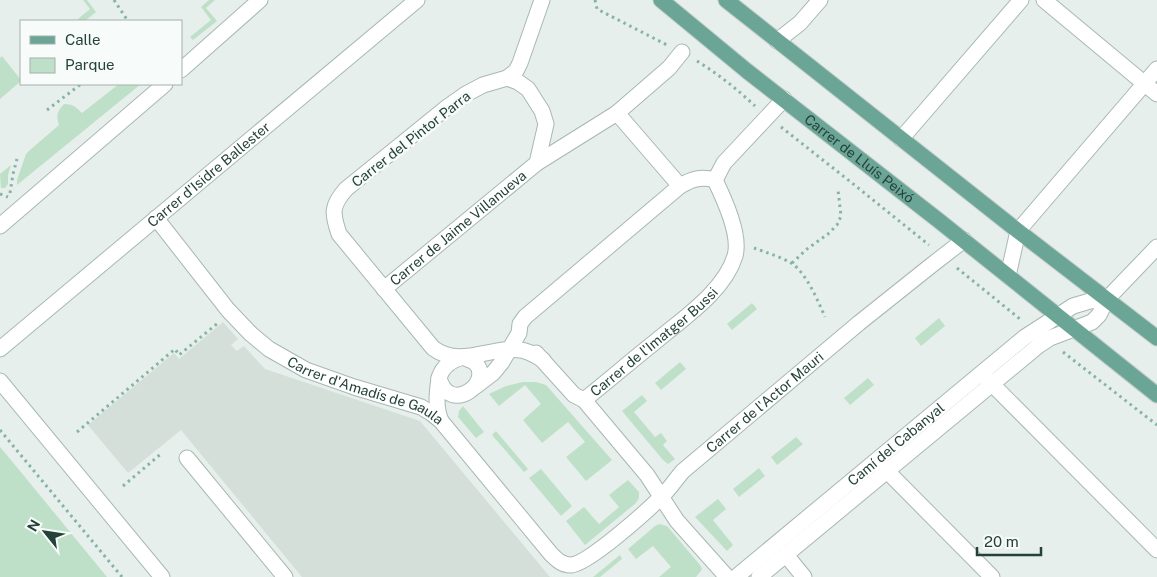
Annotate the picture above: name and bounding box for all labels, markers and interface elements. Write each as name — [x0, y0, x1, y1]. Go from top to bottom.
legend — [20, 20, 182, 85]
text: Calle — [65, 31, 101, 48]
text: Parque — [65, 56, 115, 73]
street label: Carrer del Pintor Parra — [349, 88, 473, 190]
street label: Carrer de Lluís Peixó — [801, 111, 917, 206]
street label: Carrer d'Isidre Ballester — [144, 119, 273, 230]
street label: Carrer de Jaime Villanueva — [387, 167, 530, 289]
street label: Carrer de l'Imatger Bussi — [587, 284, 721, 400]
street label: Carrer de l'Actor Mauri — [703, 349, 827, 456]
street label: Carrer d'Amadís de Gaula — [285, 353, 447, 428]
street label: Camí del Cabanyal — [845, 399, 947, 489]
north arrow — [20, 507, 70, 557]
text: N — [24, 517, 43, 534]
scale bar — [977, 524, 1041, 556]
text: 20 m — [984, 533, 1019, 550]

